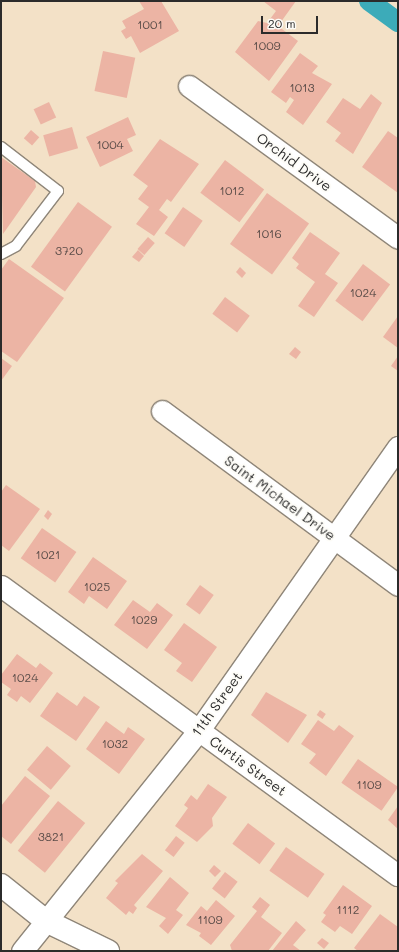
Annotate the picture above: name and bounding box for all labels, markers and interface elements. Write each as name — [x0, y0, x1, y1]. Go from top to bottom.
scale bar — [263, 8, 320, 34]
text: 20 m — [268, 15, 296, 31]
house number: 1001 — [137, 18, 163, 32]
house number: 1009 — [253, 39, 281, 53]
house number: 1013 — [289, 81, 315, 95]
street label: Orchid Drive — [253, 129, 335, 195]
house number: 1004 — [96, 138, 124, 152]
house number: 1012 — [220, 184, 244, 198]
house number: 1016 — [256, 227, 282, 241]
house number: 3720 — [55, 244, 83, 258]
house number: 1024 — [350, 286, 376, 300]
street label: Saint Michael Drive — [221, 452, 339, 544]
house number: 1021 — [36, 548, 60, 562]
house number: 1025 — [84, 580, 110, 594]
house number: 1029 — [131, 613, 157, 627]
street label: 11th Street — [188, 668, 246, 740]
house number: 1024 — [12, 671, 38, 685]
street label: Curtis Street — [206, 732, 290, 800]
house number: 1032 — [102, 737, 128, 751]
house number: 1109 — [356, 778, 382, 792]
house number: 3821 — [38, 830, 64, 844]
house number: 1112 — [337, 903, 359, 917]
house number: 1109 — [197, 913, 223, 927]

